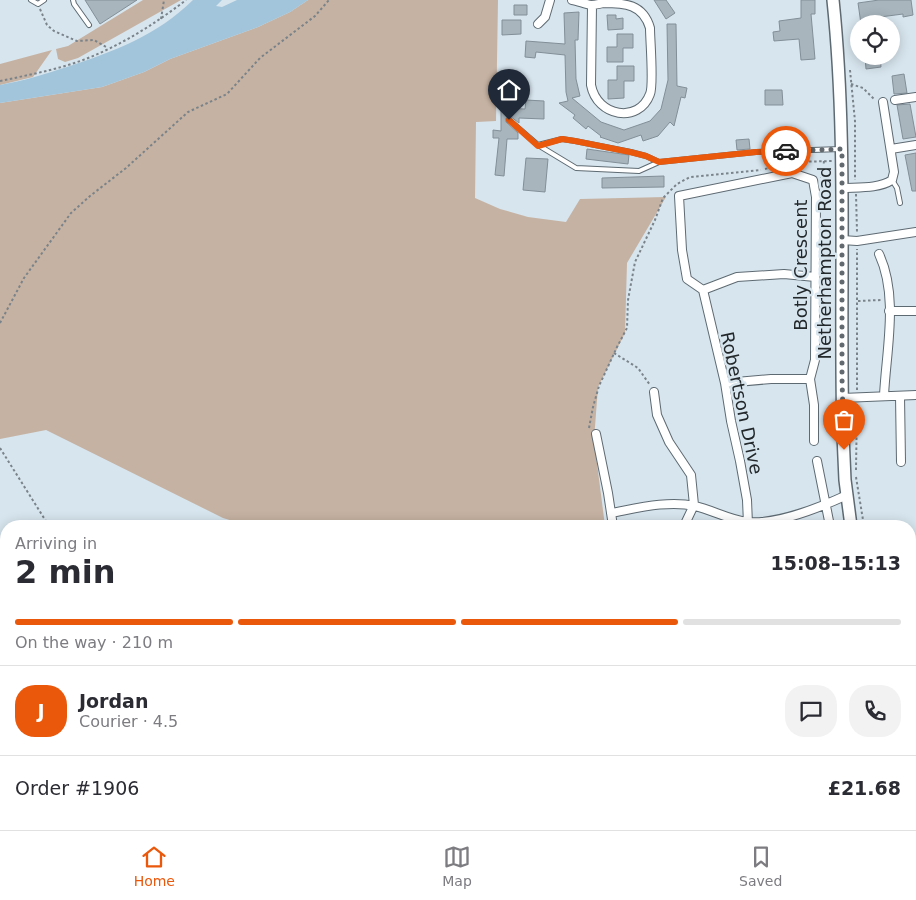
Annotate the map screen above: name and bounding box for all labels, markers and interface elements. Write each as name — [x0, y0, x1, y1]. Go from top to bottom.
map controls — [850, 15, 900, 65]
button: locate — [850, 15, 900, 65]
pin — [488, 69, 530, 120]
icon: home — [495, 76, 523, 104]
courier — [761, 126, 811, 176]
icon: car — [772, 137, 800, 165]
street label: Netherhampton Road — [814, 167, 835, 359]
street label: Botly Crescent — [790, 199, 811, 331]
street label: Robertson Drive — [717, 330, 767, 476]
pin — [823, 399, 865, 450]
icon: bag — [830, 406, 858, 434]
text: Arriving in — [15, 534, 97, 553]
text: 15:08–15:13 — [771, 552, 901, 574]
text: 2 min — [15, 553, 116, 591]
text: On the way · 210 m — [15, 633, 173, 652]
button: chat — [785, 685, 837, 737]
button: phone — [849, 685, 901, 737]
text: Jordan — [79, 690, 148, 712]
text: J — [37, 700, 45, 722]
text: Courier · 4.5 — [79, 712, 178, 731]
text: Order #1906 — [15, 777, 139, 799]
text: £21.68 — [828, 777, 901, 799]
tab: Home — [134, 843, 175, 889]
tab: Map — [442, 843, 472, 889]
tab: Saved — [739, 843, 782, 889]

